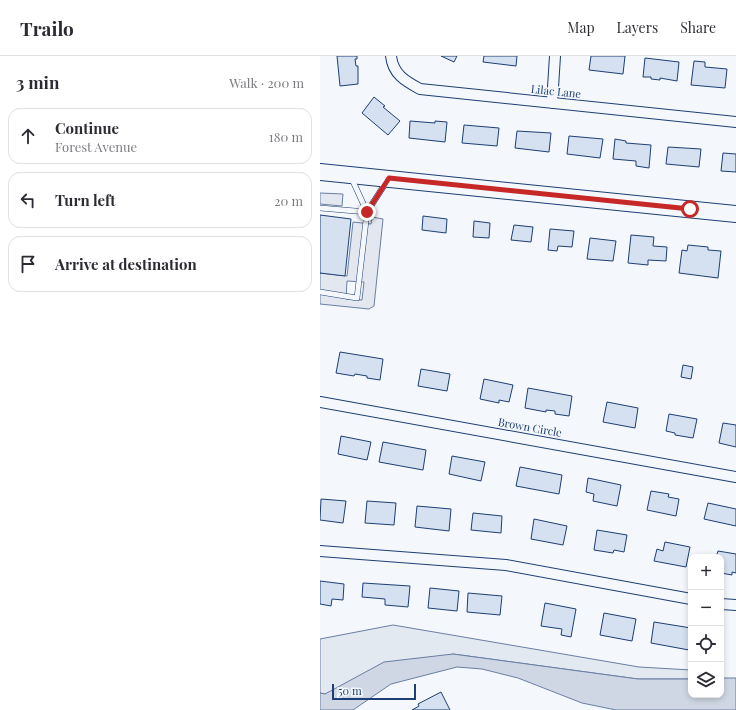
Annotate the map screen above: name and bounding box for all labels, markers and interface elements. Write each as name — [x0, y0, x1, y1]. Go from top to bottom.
text: Trailo — [20, 15, 74, 41]
text: Map — [567, 18, 595, 37]
text: Layers — [617, 18, 658, 37]
text: Share — [680, 18, 716, 37]
text: 3 min — [16, 71, 59, 93]
text: Walk · 200 m — [229, 74, 304, 91]
street label: Lilac Lane — [530, 81, 582, 101]
text: Continue — [55, 118, 119, 138]
icon: ahead — [17, 125, 39, 147]
text: 180 m — [269, 128, 303, 145]
text: Forest Avenue — [55, 138, 137, 155]
icon: left — [17, 189, 39, 211]
text: Turn left — [55, 190, 116, 210]
text: 20 m — [274, 192, 303, 209]
route start — [681, 200, 699, 218]
route end — [358, 203, 376, 221]
icon: arrive — [17, 253, 39, 275]
text: Arrive at destination — [55, 254, 197, 274]
street label: Brown Circle — [497, 414, 564, 440]
map controls — [688, 554, 724, 698]
button: + — [688, 554, 724, 590]
button: − — [688, 590, 724, 626]
button: locate — [688, 626, 724, 662]
button: layers — [688, 662, 724, 698]
scale bar — [332, 682, 416, 701]
text: 50 m — [338, 683, 362, 698]

